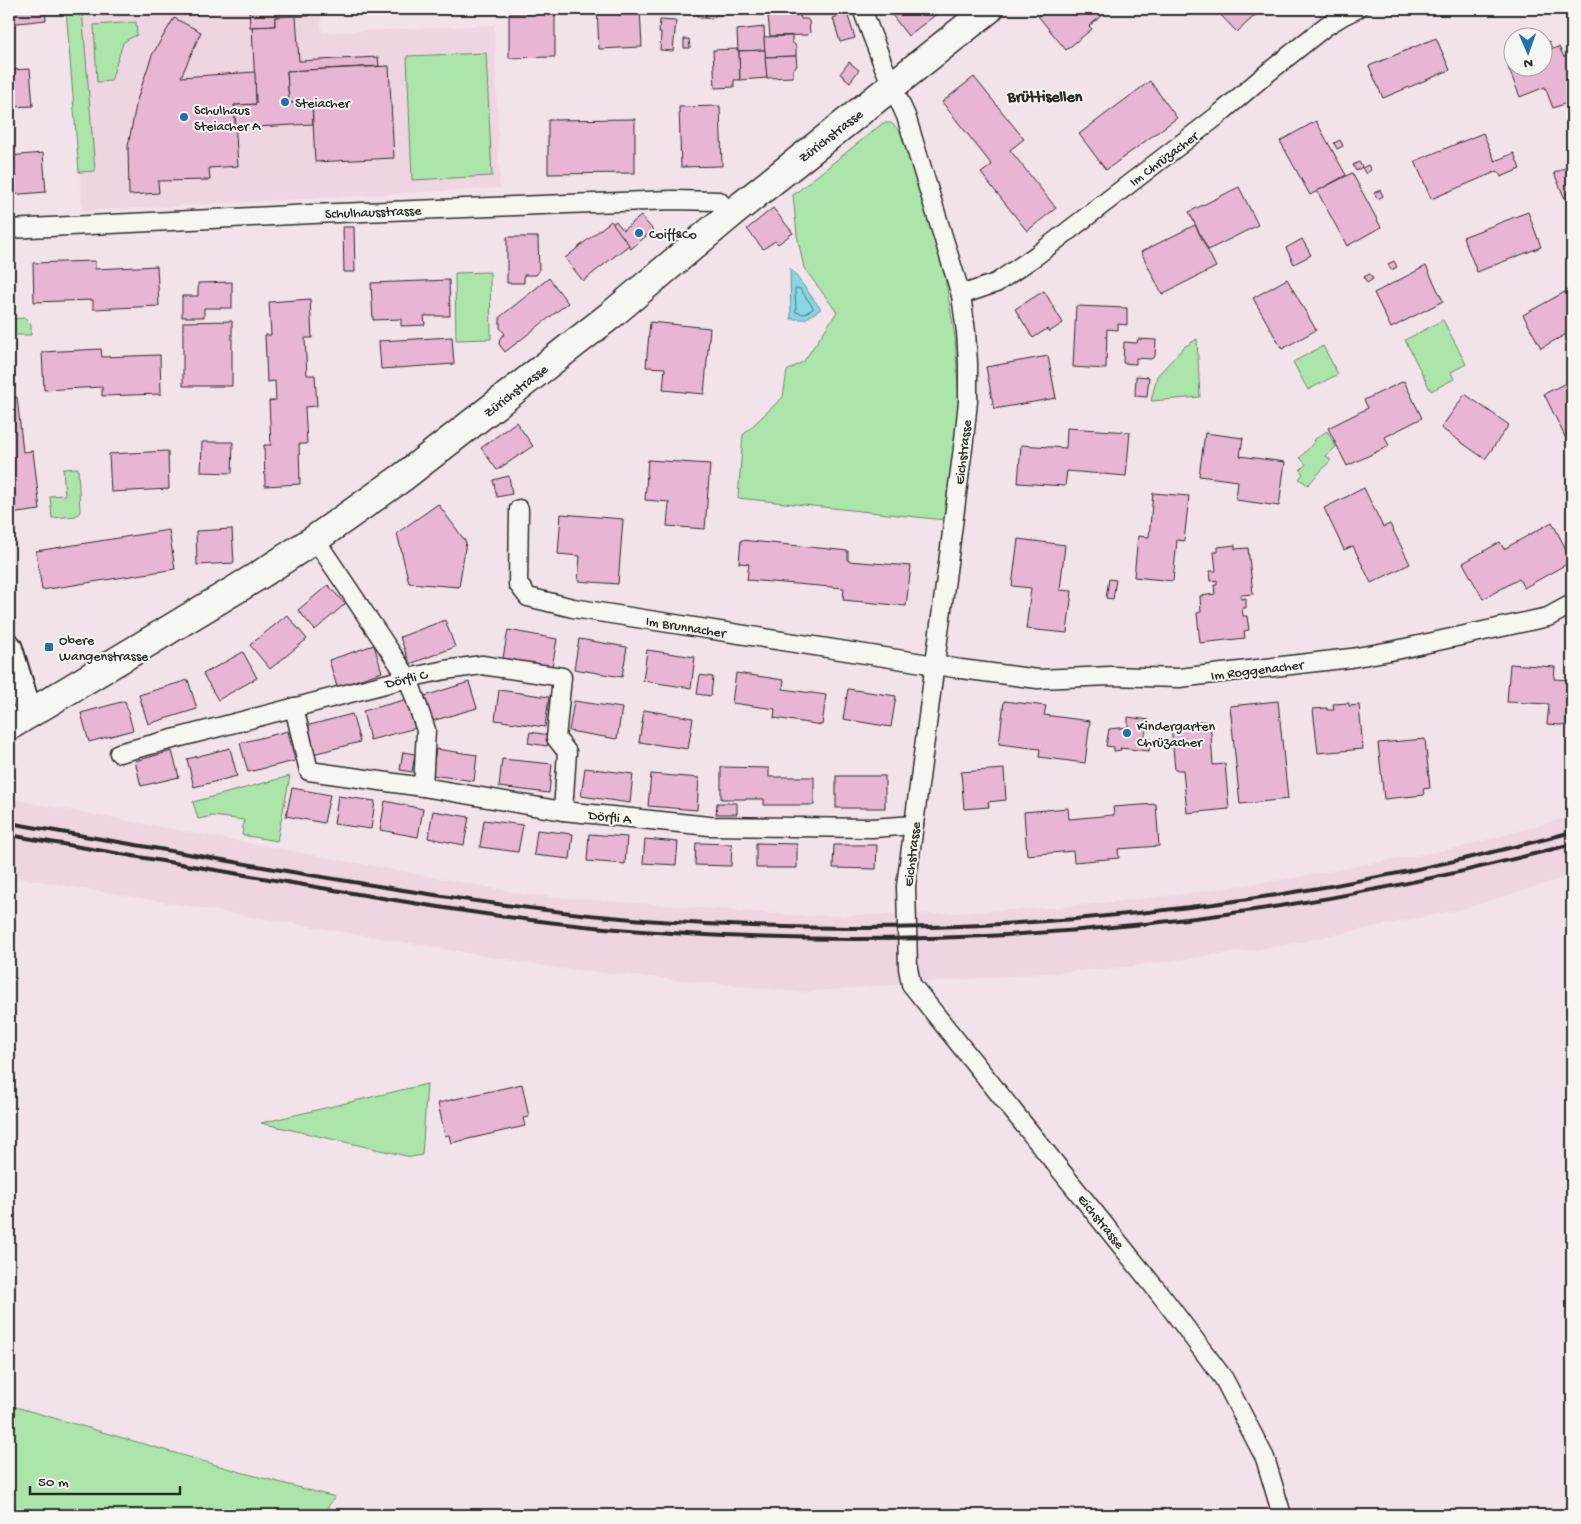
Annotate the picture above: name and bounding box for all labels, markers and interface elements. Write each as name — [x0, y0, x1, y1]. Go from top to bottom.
north arrow — [1504, 28, 1554, 78]
text: N — [1524, 54, 1533, 71]
district label: Brüttisellen — [1007, 89, 1083, 108]
marker: Steiacher — [279, 96, 291, 108]
place label: Steiacher — [295, 96, 351, 113]
place label: Schulhaus Steiacher A — [194, 103, 261, 136]
street label: Zürichstrasse — [796, 106, 868, 167]
marker: Schulhaus Steiacher A — [178, 111, 190, 123]
street label: Im Chrüzacher — [1127, 128, 1203, 191]
street label: Schulhausstrasse — [325, 203, 422, 224]
marker: Coiff&Co — [633, 227, 645, 239]
place label: Coiff&Co — [649, 227, 697, 244]
street label: Zürichstrasse — [481, 361, 553, 422]
street label: Eichstrasse — [952, 418, 977, 486]
street label: Im Brunnacher — [644, 614, 728, 643]
place label: Obere Wangenstrasse — [59, 633, 149, 666]
marker: Obere Wangenstrasse — [43, 641, 55, 653]
street label: Im Roggenacher — [1210, 657, 1306, 686]
street label: Dörfli C — [383, 667, 431, 694]
place label: Kindergarten Chrüzacher — [1137, 719, 1215, 752]
marker: Kindergarten Chrüzacher — [1121, 727, 1133, 739]
street label: Dörfli A — [586, 808, 633, 829]
street label: Eichstrasse — [901, 820, 926, 888]
street label: Eichstrasse — [1073, 1192, 1128, 1254]
scale bar — [30, 1464, 180, 1496]
text: 50 m — [38, 1474, 69, 1492]

